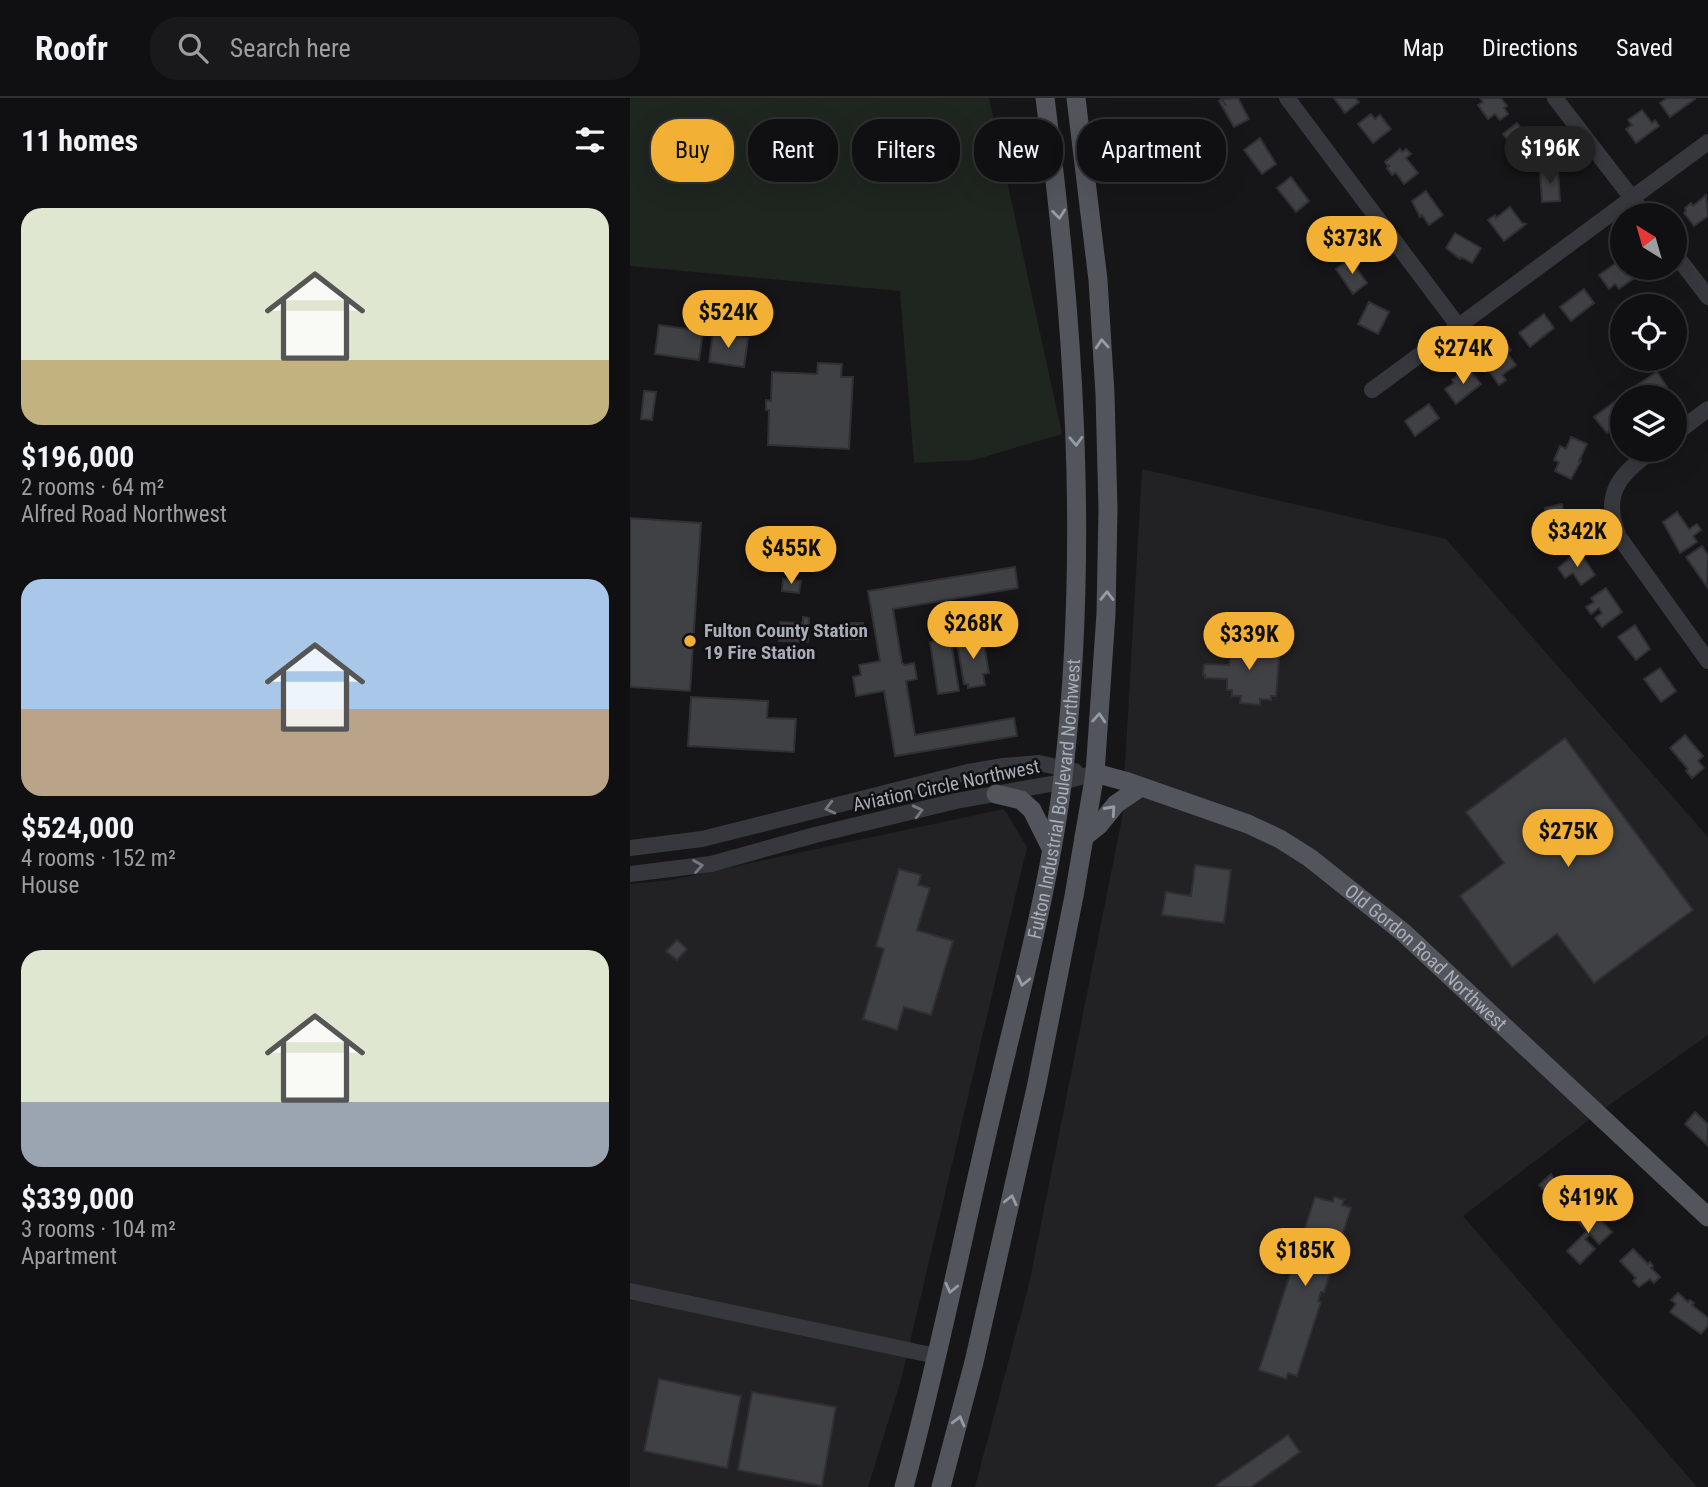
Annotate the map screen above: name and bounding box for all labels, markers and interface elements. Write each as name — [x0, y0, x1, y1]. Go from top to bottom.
search box — [150, 17, 640, 80]
text: Roofr — [35, 29, 108, 68]
icon: search — [174, 29, 212, 67]
text: Search here — [230, 33, 351, 63]
text: Map — [1403, 34, 1444, 62]
text: Directions — [1482, 34, 1578, 62]
text: Saved — [1616, 34, 1673, 62]
chip: Buy — [651, 119, 734, 182]
chip: Rent — [748, 119, 838, 182]
chip: Filters — [852, 119, 960, 182]
chip: New — [974, 119, 1063, 182]
chip: Apartment — [1077, 119, 1226, 182]
icon: filters — [571, 121, 609, 159]
text: 11 homes — [21, 123, 138, 158]
pin: $196K — [1501, 126, 1599, 186]
text: $196K — [1520, 135, 1580, 162]
north arrow — [1610, 203, 1687, 280]
map controls — [1610, 203, 1687, 462]
one-way arrow — [1052, 209, 1067, 220]
pin: $373K — [1303, 216, 1401, 276]
text: $373K — [1322, 225, 1382, 252]
icon: home — [252, 253, 378, 379]
pin: $524K — [679, 290, 777, 350]
button: locate — [1610, 294, 1687, 371]
text: $524K — [698, 299, 758, 326]
pin: $274K — [1414, 327, 1512, 386]
text: $274K — [1433, 335, 1493, 362]
one-way arrow — [1095, 338, 1110, 349]
button: layers — [1610, 385, 1687, 462]
one-way arrow — [1068, 436, 1083, 447]
text: $196,000 — [21, 439, 134, 474]
text: 2 rooms · 64 m² — [21, 474, 164, 501]
text: Alfred Road Northwest — [21, 501, 227, 528]
pin: $342K — [1528, 510, 1626, 569]
text: $342K — [1547, 518, 1607, 545]
pin: $455K — [742, 526, 840, 586]
text: $455K — [761, 535, 821, 562]
one-way arrow — [1099, 590, 1114, 601]
pin: $268K — [924, 602, 1022, 661]
text: $268K — [943, 610, 1003, 637]
pin: $339K — [1200, 612, 1298, 672]
place label: Fulton County Station 19 Fire Station — [704, 619, 868, 664]
text: $339K — [1219, 621, 1279, 648]
icon: home — [252, 624, 378, 750]
marker: Fulton County Station 19 Fire Station — [682, 633, 698, 649]
street label: Fulton Industrial Boulevard Northwest — [1023, 658, 1085, 941]
one-way arrow — [1091, 712, 1106, 723]
street label: Aviation Circle Northwest — [851, 754, 1042, 817]
one-way arrow — [824, 800, 836, 814]
one-way arrow — [912, 805, 924, 819]
one-way arrow — [1103, 805, 1115, 818]
text: $524,000 — [21, 810, 134, 845]
pin: $275K — [1519, 810, 1617, 869]
text: $275K — [1538, 818, 1598, 845]
text: 4 rooms · 152 m² — [21, 845, 176, 872]
one-way arrow — [692, 859, 704, 874]
text: House — [21, 872, 79, 899]
street label: Old Gordon Road Northwest — [1340, 879, 1512, 1035]
one-way arrow — [1017, 975, 1031, 987]
icon: home — [252, 995, 378, 1121]
pin: $419K — [1539, 1176, 1637, 1235]
text: $339,000 — [21, 1181, 134, 1216]
text: $419K — [1558, 1184, 1618, 1211]
one-way arrow — [1003, 1194, 1017, 1206]
text: 3 rooms · 104 m² — [21, 1216, 176, 1243]
pin: $185K — [1256, 1228, 1354, 1288]
text: $185K — [1275, 1237, 1335, 1264]
text: Apartment — [21, 1243, 117, 1270]
one-way arrow — [944, 1282, 959, 1294]
one-way arrow — [951, 1415, 965, 1427]

